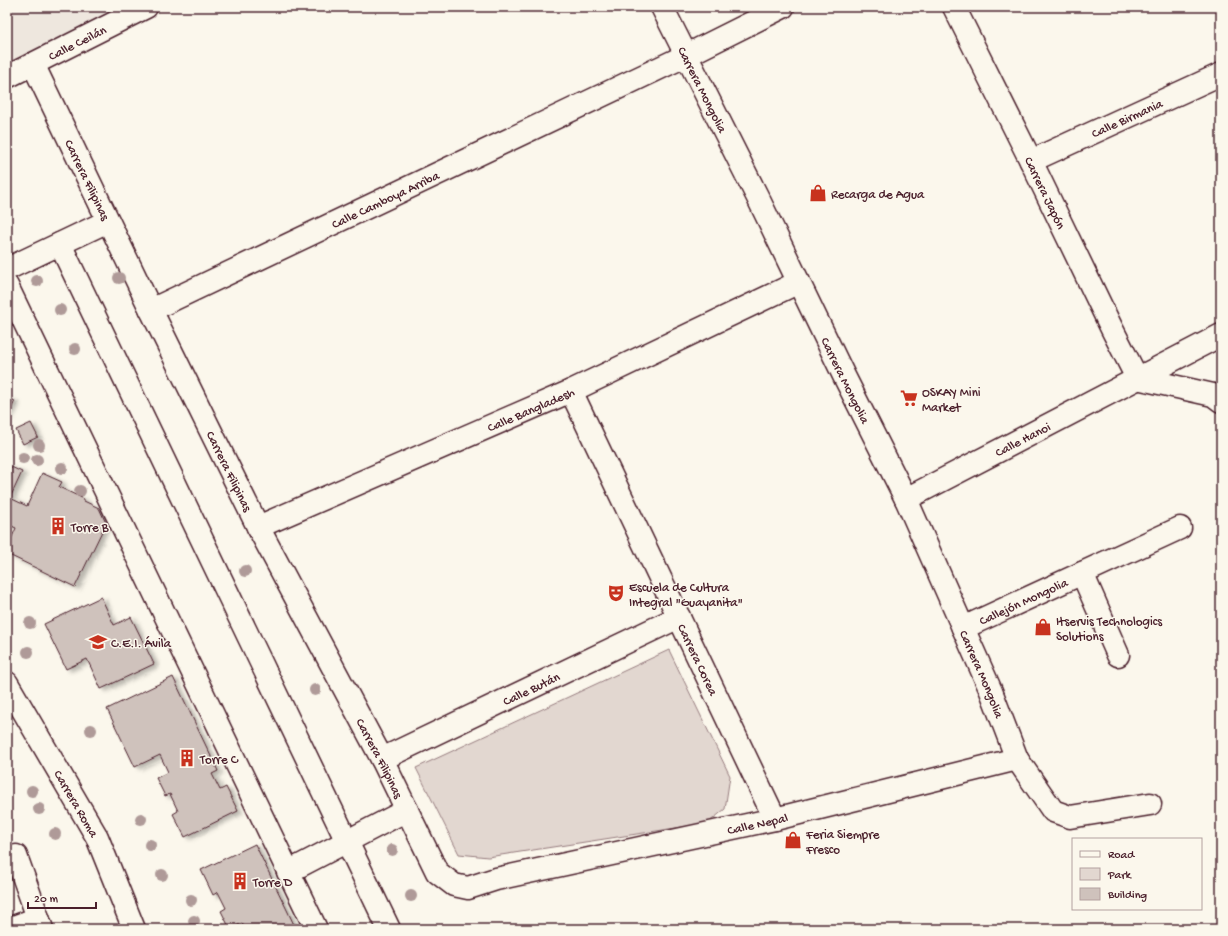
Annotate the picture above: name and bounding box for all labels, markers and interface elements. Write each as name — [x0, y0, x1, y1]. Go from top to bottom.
street label: Calle Ceilán — [46, 23, 110, 65]
street label: Carrera Mongolia — [673, 45, 729, 136]
street label: Calle Birmania — [1090, 96, 1166, 142]
street label: Carrera Filipinas — [60, 138, 112, 224]
street label: Carrera Japón — [1020, 155, 1068, 233]
street label: Calle Camboya Arriba — [330, 169, 443, 233]
shop icon: Recarga de Agua — [808, 183, 828, 203]
place label: Recarga de Agua — [831, 188, 925, 203]
street label: Carrera Mongolia — [816, 336, 872, 427]
street label: Calle Bangladesh — [486, 385, 577, 436]
place label: OSKAY Mini Market — [922, 386, 981, 416]
supermarket icon: OSKAY Mini Market — [899, 388, 919, 408]
street label: Calle Hanoi — [993, 420, 1054, 461]
street label: Carrera Filipinas — [202, 429, 255, 516]
building icon: Torre B — [48, 516, 68, 536]
place label: Torre B — [70, 521, 109, 536]
street label: Callejón Mongolia — [977, 576, 1071, 629]
place label: Escuela de Cultura Integral "Guayanita" — [629, 581, 743, 611]
theatre icon: Escuela de Cultura Integral "Guayanita" — [606, 583, 626, 603]
place label: Itservis Technologics Solutions — [1056, 615, 1163, 645]
shop icon: Itservis Technologics Solutions — [1033, 617, 1053, 637]
street label: Carrera Corea — [673, 622, 720, 699]
street label: Carrera Mongolia — [955, 628, 1006, 721]
school or university icon: C.E.I. Ávila — [88, 632, 108, 652]
place label: C.E.I. Ávila — [111, 636, 172, 652]
street label: Calle Bután — [501, 670, 564, 710]
street label: Carrera Filipinas — [352, 716, 405, 802]
building icon: Torre C — [177, 748, 197, 768]
place label: Torre C — [199, 753, 239, 768]
street label: Carrera Roma — [50, 768, 101, 841]
street label: Calle Nepal — [726, 811, 790, 839]
place label: Feria Siempre Fresco — [805, 828, 880, 858]
shop icon: Feria Siempre Fresco — [783, 830, 803, 850]
legend — [1072, 838, 1202, 910]
text: Road — [1108, 849, 1135, 863]
text: Park — [1107, 869, 1133, 883]
building icon: Torre D — [230, 871, 250, 891]
place label: Torre D — [252, 876, 293, 891]
scale bar — [28, 884, 96, 910]
text: Building — [1107, 889, 1147, 903]
text: 20 m — [34, 893, 59, 907]

